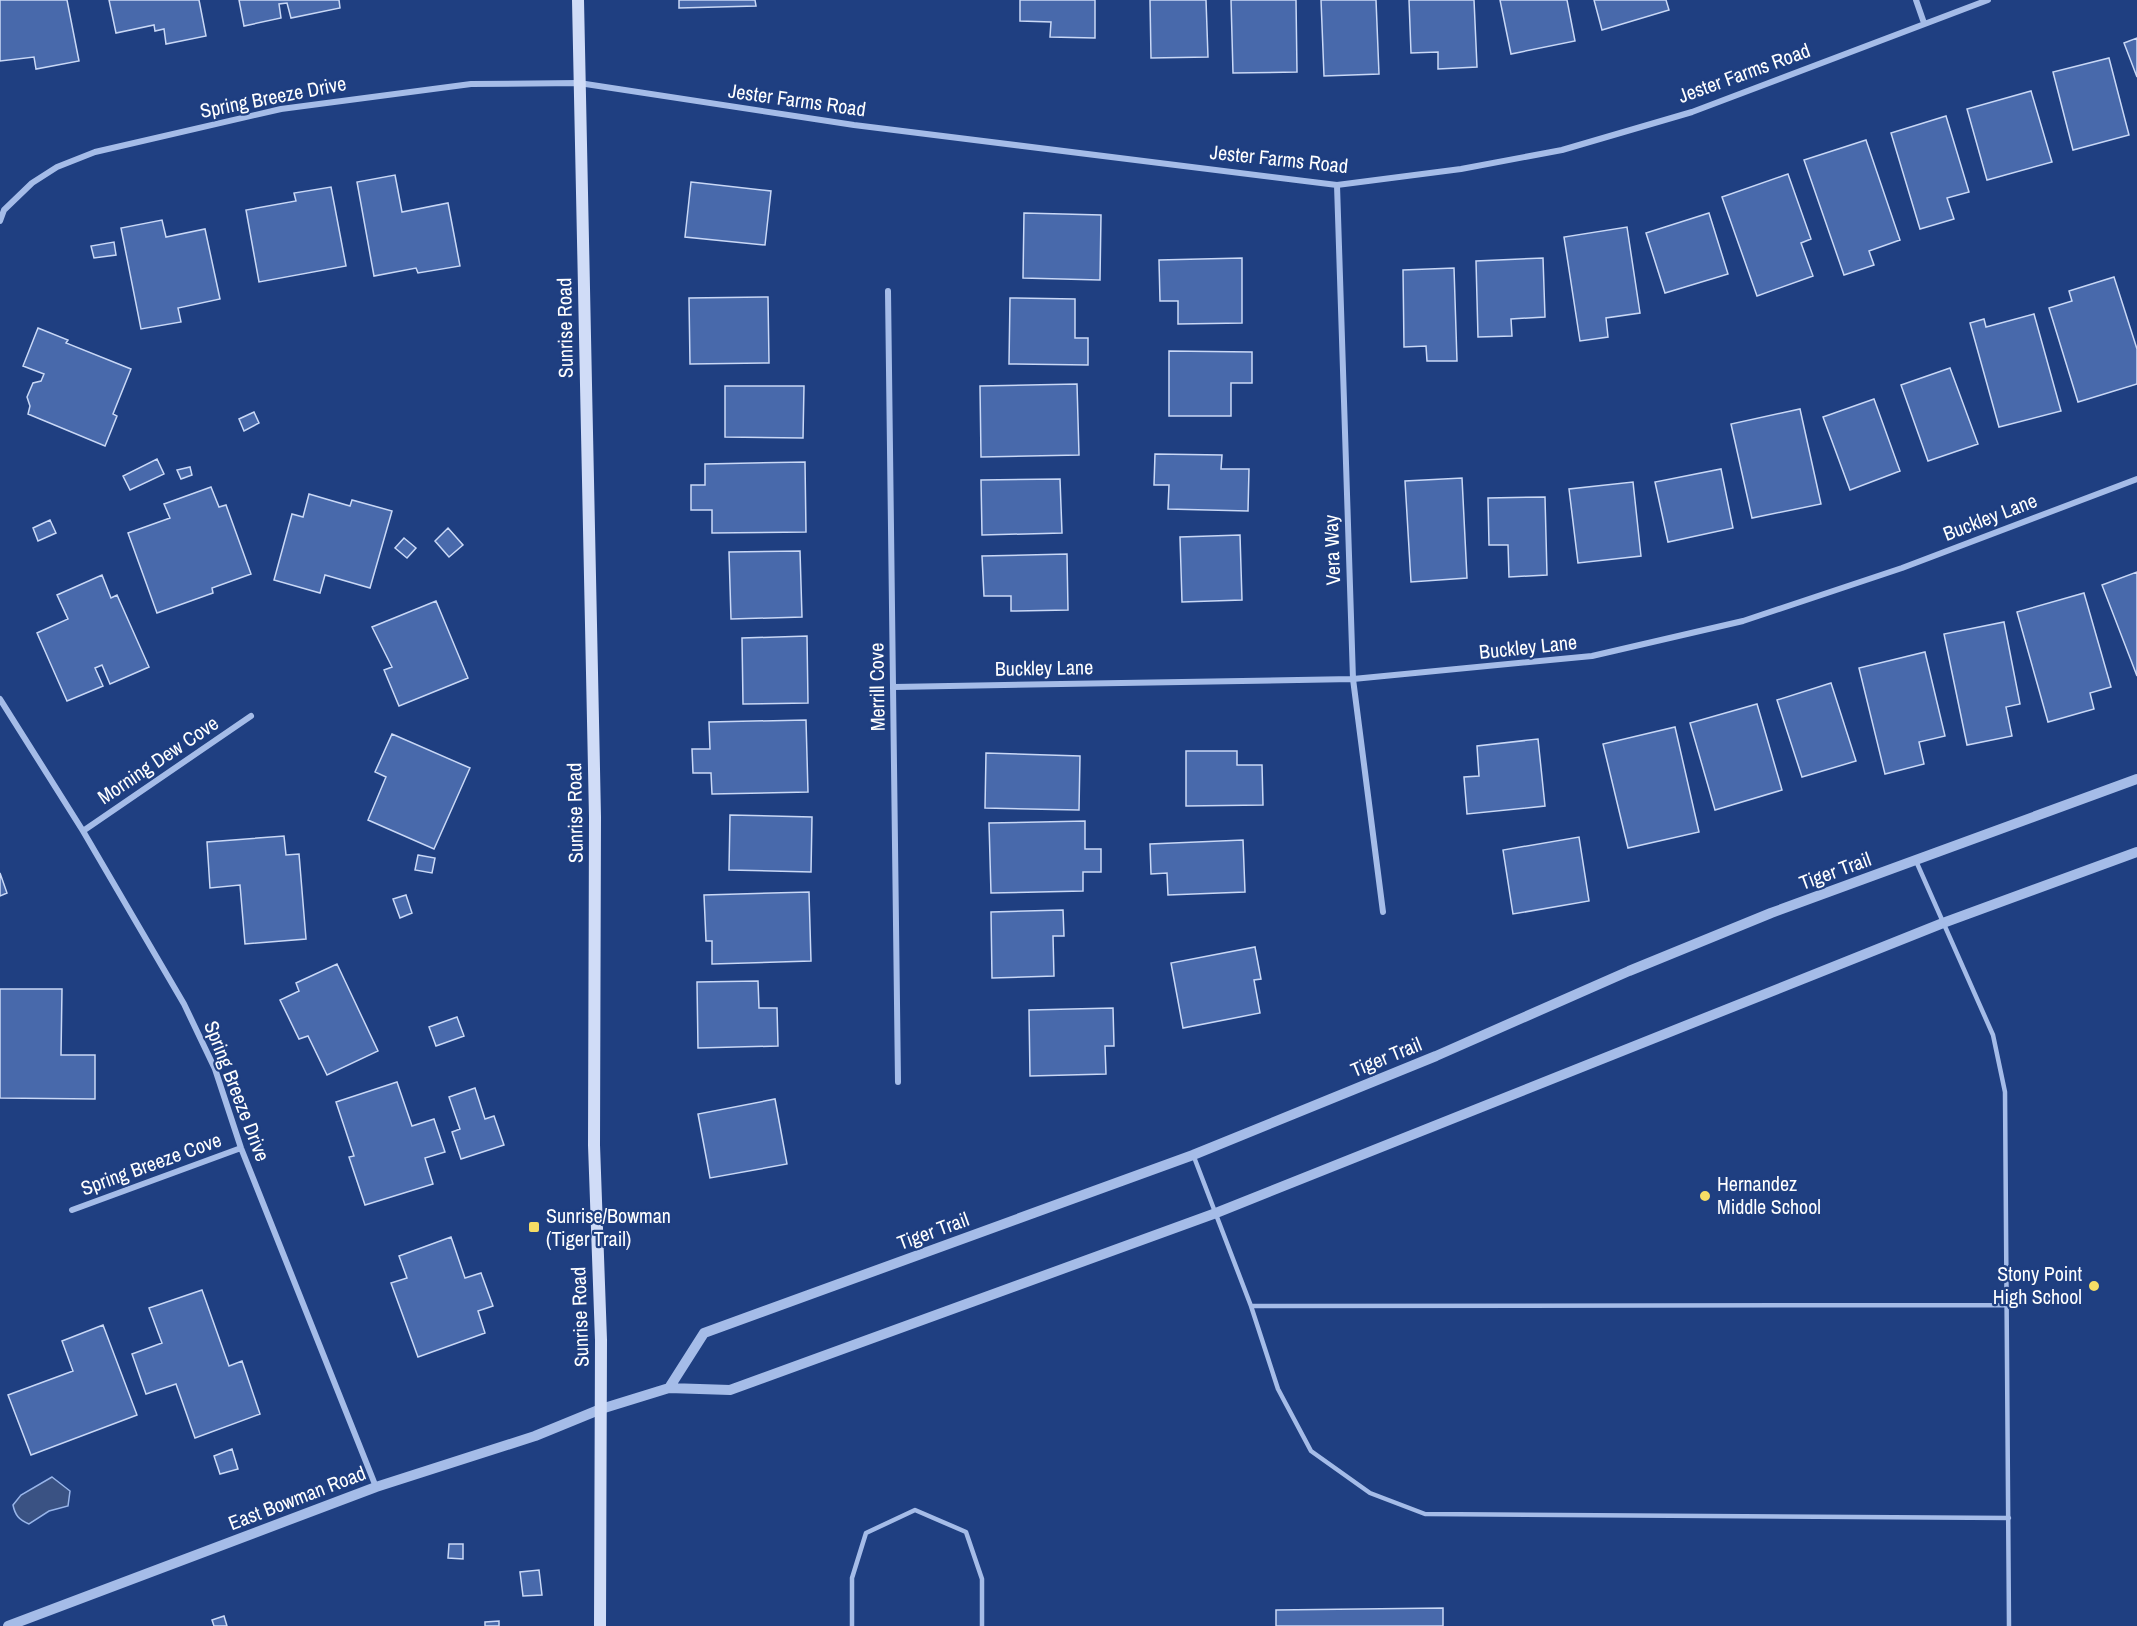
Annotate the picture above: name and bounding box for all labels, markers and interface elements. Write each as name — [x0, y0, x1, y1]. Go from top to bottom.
street label: Jester Farms Road — [1674, 36, 1814, 109]
street label: Spring Breeze Drive — [197, 69, 348, 124]
street label: Jester Farms Road — [727, 76, 868, 123]
street label: Jester Farms Road — [1209, 138, 1349, 179]
street label: Sunrise Road — [550, 278, 579, 378]
street label: Buckley Lane — [1939, 486, 2041, 547]
street label: Vera Way — [1317, 514, 1346, 586]
street label: Buckley Lane — [1478, 628, 1578, 665]
street label: Merrill Cove — [862, 643, 891, 731]
street label: Buckley Lane — [995, 653, 1093, 682]
street label: Morning Dew Cove — [92, 709, 223, 810]
street label: Sunrise Road — [560, 763, 589, 863]
street label: Tiger Trail — [1795, 845, 1874, 896]
street label: Spring Breeze Drive — [198, 1017, 277, 1165]
street label: Tiger Trail — [1346, 1030, 1425, 1083]
street label: Spring Breeze Cove — [77, 1126, 225, 1201]
place label: Hernandez Middle School — [1717, 1170, 1821, 1220]
marker: Hernandez Middle School — [1698, 1189, 1712, 1203]
place label: Sunrise/Bowman (Tiger Trail) — [546, 1202, 671, 1252]
street label: Tiger Trail — [893, 1205, 972, 1256]
marker: Sunrise/Bowman (Tiger Trail) — [527, 1220, 541, 1234]
place label: Stony Point High School — [1993, 1260, 2082, 1310]
street label: Sunrise Road — [564, 1266, 595, 1368]
marker: Stony Point High School — [2087, 1279, 2101, 1293]
street label: East Bowman Road — [224, 1459, 369, 1536]

